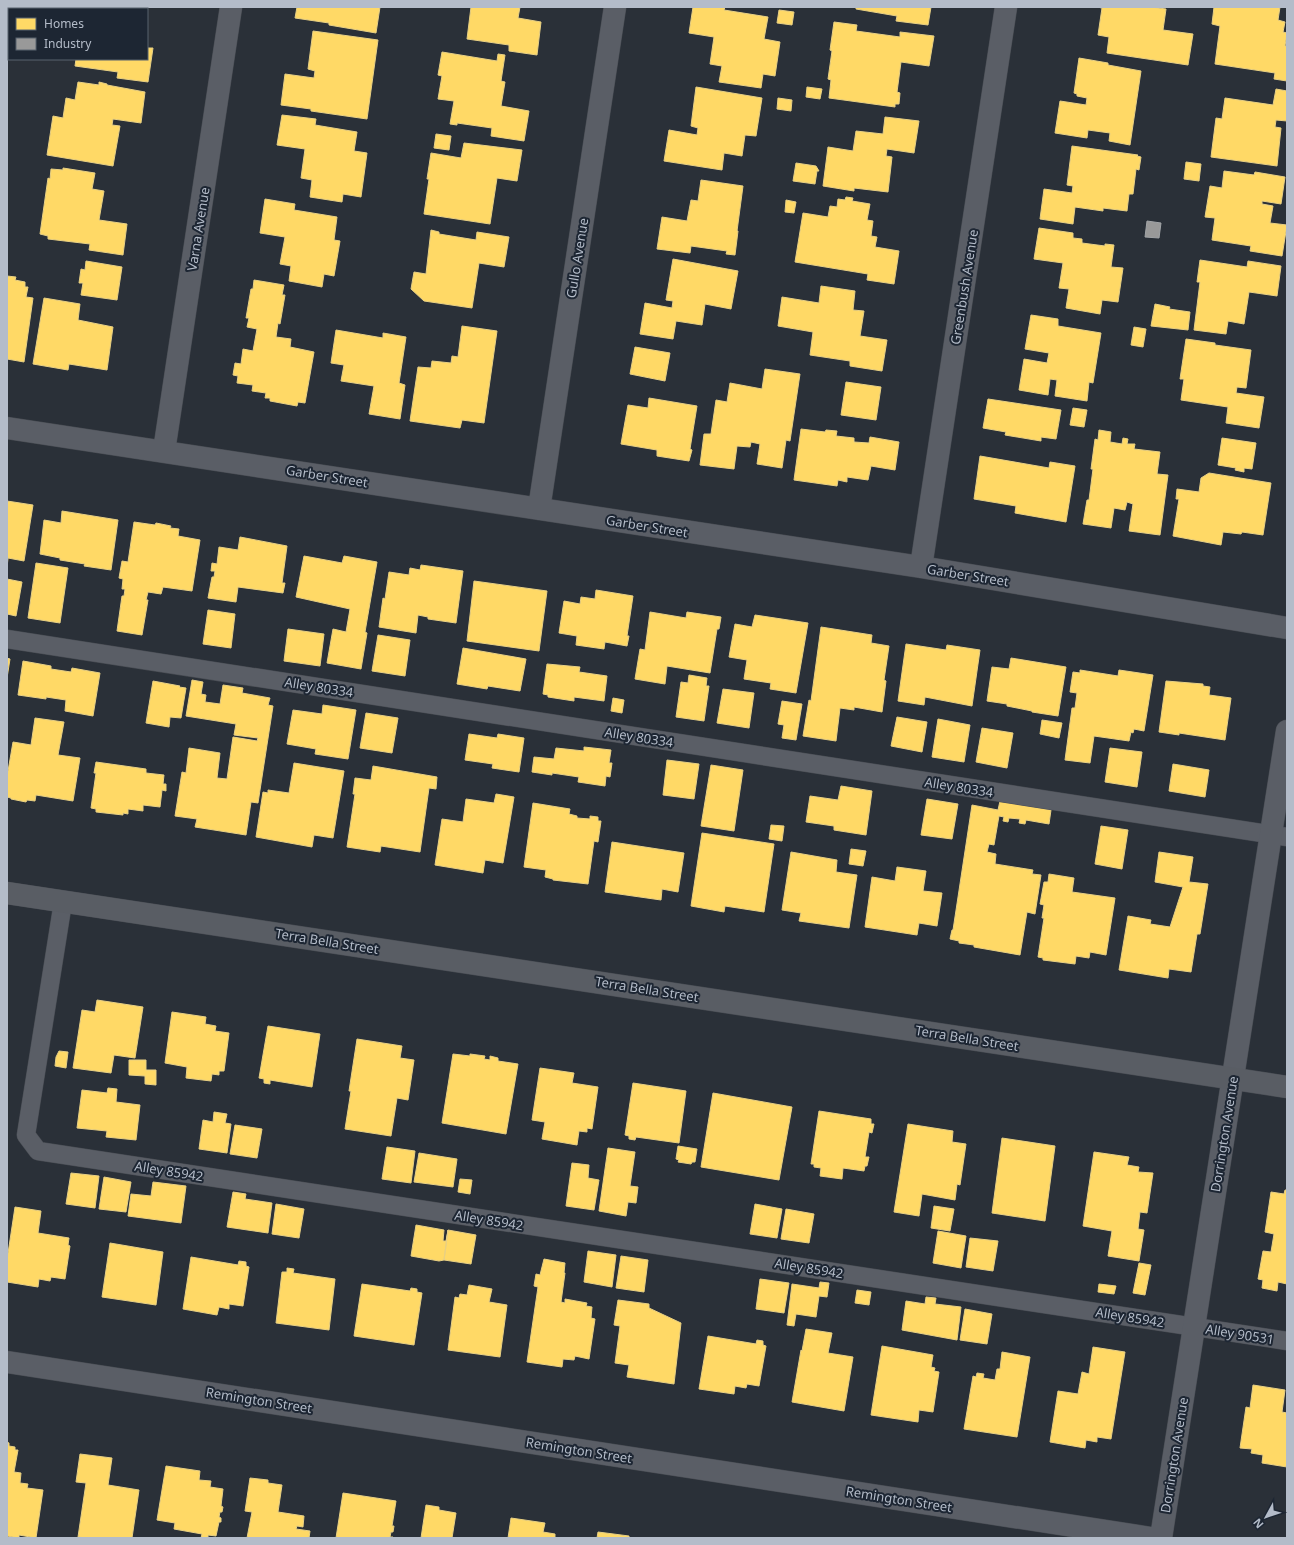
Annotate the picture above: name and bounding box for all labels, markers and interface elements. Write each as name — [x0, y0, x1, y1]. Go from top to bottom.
legend — [8, 8, 148, 60]
text: Homes — [44, 15, 84, 32]
text: Industry — [44, 35, 92, 52]
street label: Varna Avenue — [182, 186, 214, 272]
street label: Gullo Avenue — [562, 217, 592, 299]
street label: Greenbush Avenue — [946, 228, 982, 346]
street label: Garber Street — [285, 461, 369, 491]
street label: Garber Street — [605, 511, 689, 541]
street label: Garber Street — [926, 560, 1010, 590]
street label: Alley 80334 — [283, 673, 355, 701]
street label: Alley 80334 — [603, 723, 675, 751]
street label: Alley 80334 — [923, 773, 995, 801]
street label: Terra Bella Street — [274, 924, 380, 958]
street label: Terra Bella Street — [594, 972, 700, 1006]
street label: Terra Bella Street — [914, 1021, 1020, 1055]
street label: Dorrington Avenue — [1206, 1075, 1242, 1193]
street label: Alley 85942 — [133, 1157, 205, 1185]
street label: Alley 85942 — [453, 1206, 525, 1234]
street label: Alley 85942 — [773, 1254, 845, 1282]
street label: Alley 85942 — [1094, 1303, 1166, 1331]
street label: Alley 90531 — [1204, 1320, 1276, 1348]
street label: Remington Street — [205, 1383, 314, 1417]
street label: Dorrington Avenue — [1156, 1396, 1192, 1514]
street label: Remington Street — [525, 1433, 634, 1467]
street label: Remington Street — [845, 1482, 954, 1516]
north arrow — [1246, 1497, 1286, 1537]
text: N — [1249, 1515, 1267, 1532]

